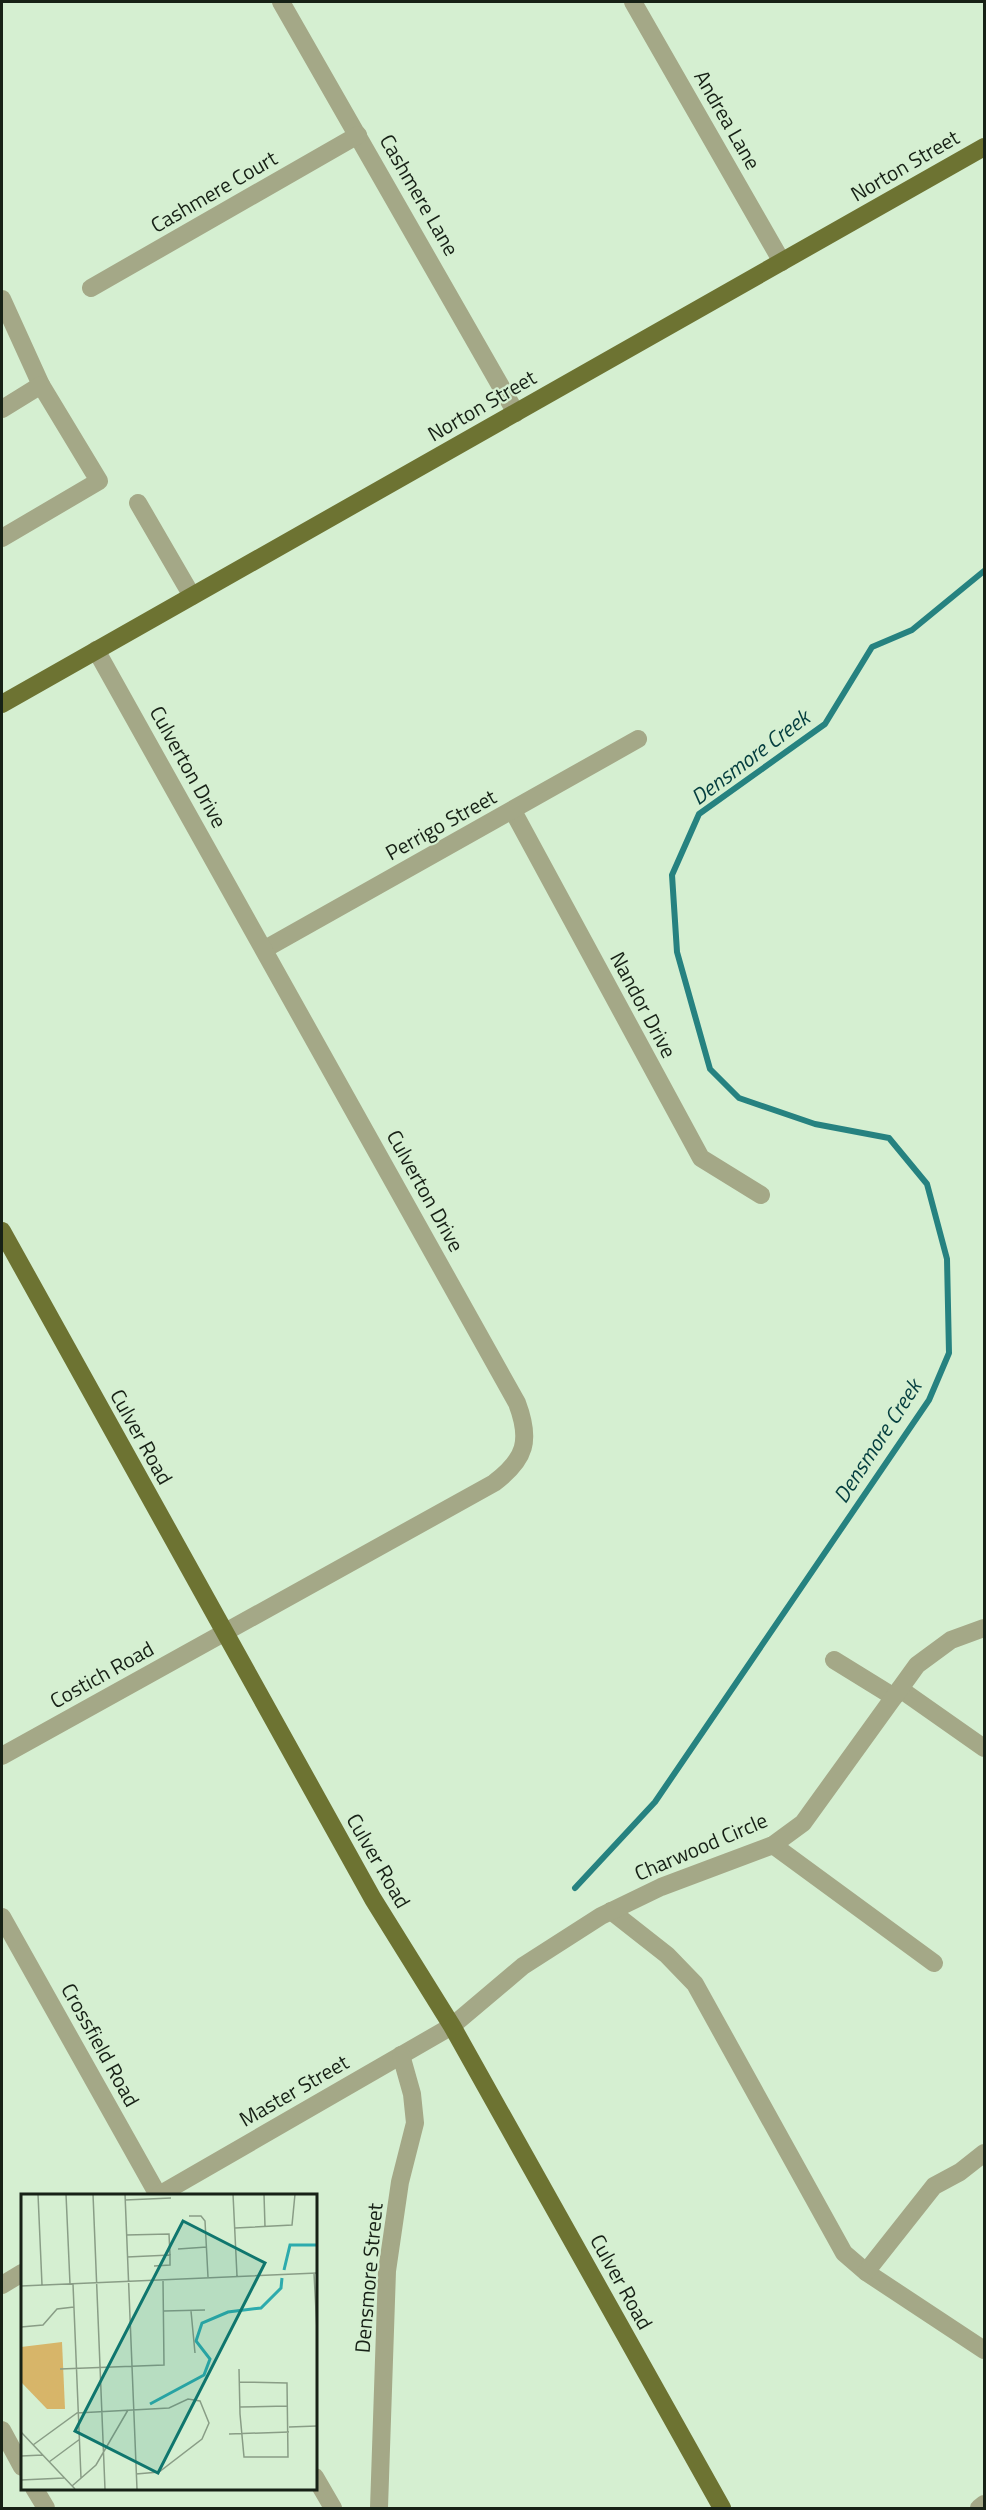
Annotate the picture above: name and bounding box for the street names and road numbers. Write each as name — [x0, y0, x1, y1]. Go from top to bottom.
street label: Andrea Lane — [686, 64, 769, 175]
street label: Norton Street — [844, 121, 965, 209]
street label: Cashmere Lane — [372, 128, 468, 261]
street label: Cashmere Court — [144, 142, 283, 240]
street label: Norton Street — [421, 361, 542, 449]
street label: Culverton Drive — [142, 700, 236, 833]
street label: Perrigo Street — [379, 780, 502, 868]
street label: Nandor Drive — [603, 946, 685, 1063]
street label: Culverton Drive — [379, 1124, 473, 1257]
street label: Culver Road — [102, 1383, 181, 1490]
street label: Costich Road — [44, 1632, 159, 1716]
street label: Charwood Circle — [629, 1804, 772, 1889]
street label: Culver Road — [339, 1807, 419, 1914]
street label: Crossfield Road — [54, 1977, 148, 2112]
street label: Master Street — [233, 2045, 355, 2134]
street label: Densmore Street — [346, 2201, 391, 2354]
street label: Culver Road — [582, 2228, 661, 2335]

